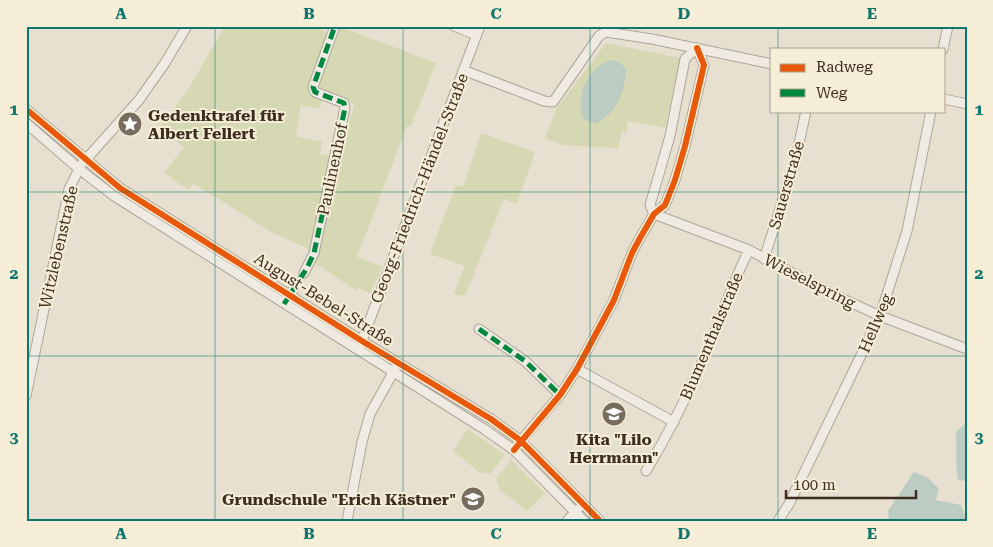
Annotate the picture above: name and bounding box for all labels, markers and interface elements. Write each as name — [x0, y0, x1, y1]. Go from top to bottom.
text: A — [115, 4, 127, 23]
text: B — [303, 4, 315, 23]
text: C — [490, 4, 502, 23]
text: D — [678, 4, 691, 23]
text: E — [867, 4, 877, 23]
legend — [770, 48, 946, 112]
text: Radweg — [816, 58, 873, 76]
street label: Georg-Friedrich-Händel-Straße — [367, 70, 472, 306]
text: Weg — [816, 84, 848, 102]
text: 1 — [10, 100, 19, 119]
text: 1 — [975, 100, 984, 119]
place label: Gedenktrafel für Albert Fellert — [148, 106, 284, 143]
place icon: Gedenktrafel für Albert Fellert — [117, 111, 143, 137]
street label: Paulinenhof — [313, 120, 352, 217]
street label: Sauerstraße — [765, 138, 808, 232]
street label: Witzlebenstraße — [35, 184, 82, 310]
street label: August-Bebel-Straße — [251, 249, 397, 350]
street label: Wieselspring — [761, 250, 860, 313]
text: 2 — [10, 264, 19, 283]
text: 2 — [975, 264, 984, 283]
street label: Blumenthalstraße — [676, 269, 747, 403]
street label: Hellweg — [855, 290, 897, 356]
school or university icon: Kita "Lilo Herrmann" — [601, 401, 627, 427]
text: 3 — [10, 428, 19, 447]
text: 3 — [975, 428, 984, 447]
place label: Kita "Lilo Herrmann" — [569, 430, 659, 467]
scale bar — [786, 467, 916, 499]
text: 100 m — [793, 476, 836, 494]
school or university icon: Grundschule "Erich Kästner" — [460, 486, 486, 512]
place label: Grundschule "Erich Kästner" — [222, 490, 456, 509]
text: A — [115, 524, 127, 543]
text: B — [303, 524, 315, 543]
text: C — [490, 524, 502, 543]
text: D — [678, 524, 691, 543]
text: E — [867, 524, 877, 543]

